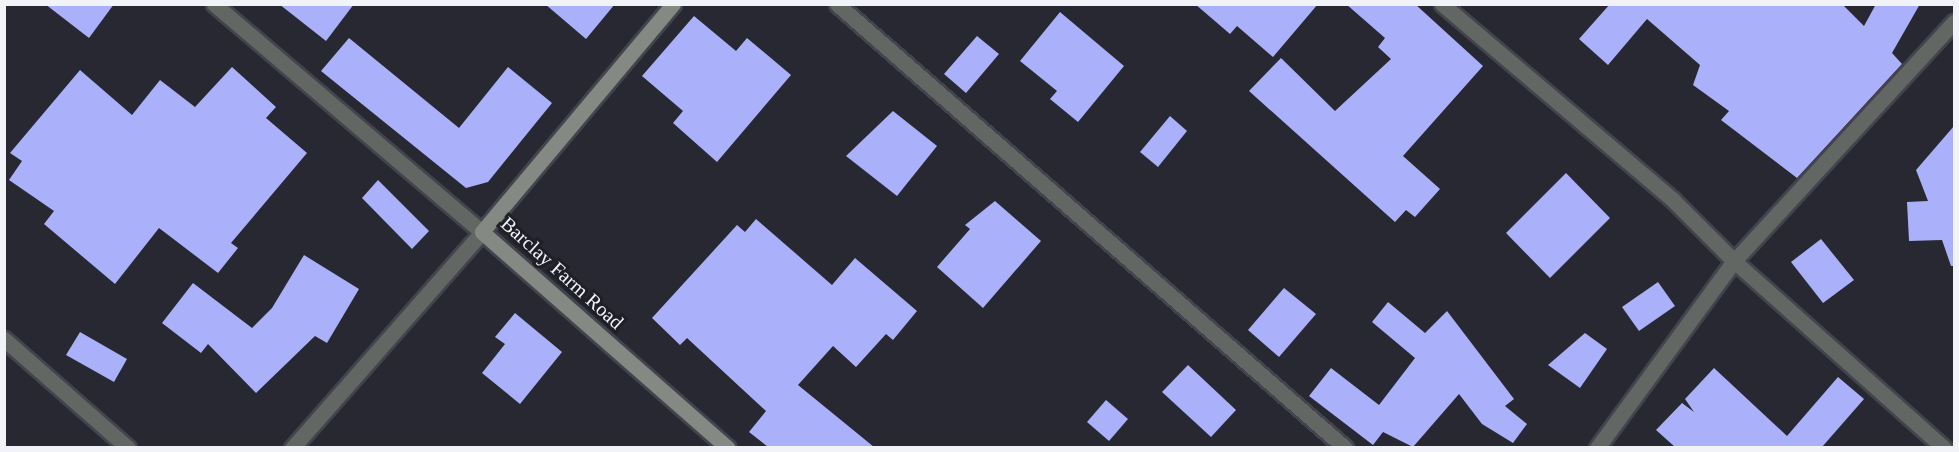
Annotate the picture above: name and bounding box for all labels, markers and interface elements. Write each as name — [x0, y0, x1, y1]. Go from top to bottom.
street label: Barclay Farm Road — [496, 212, 628, 334]

